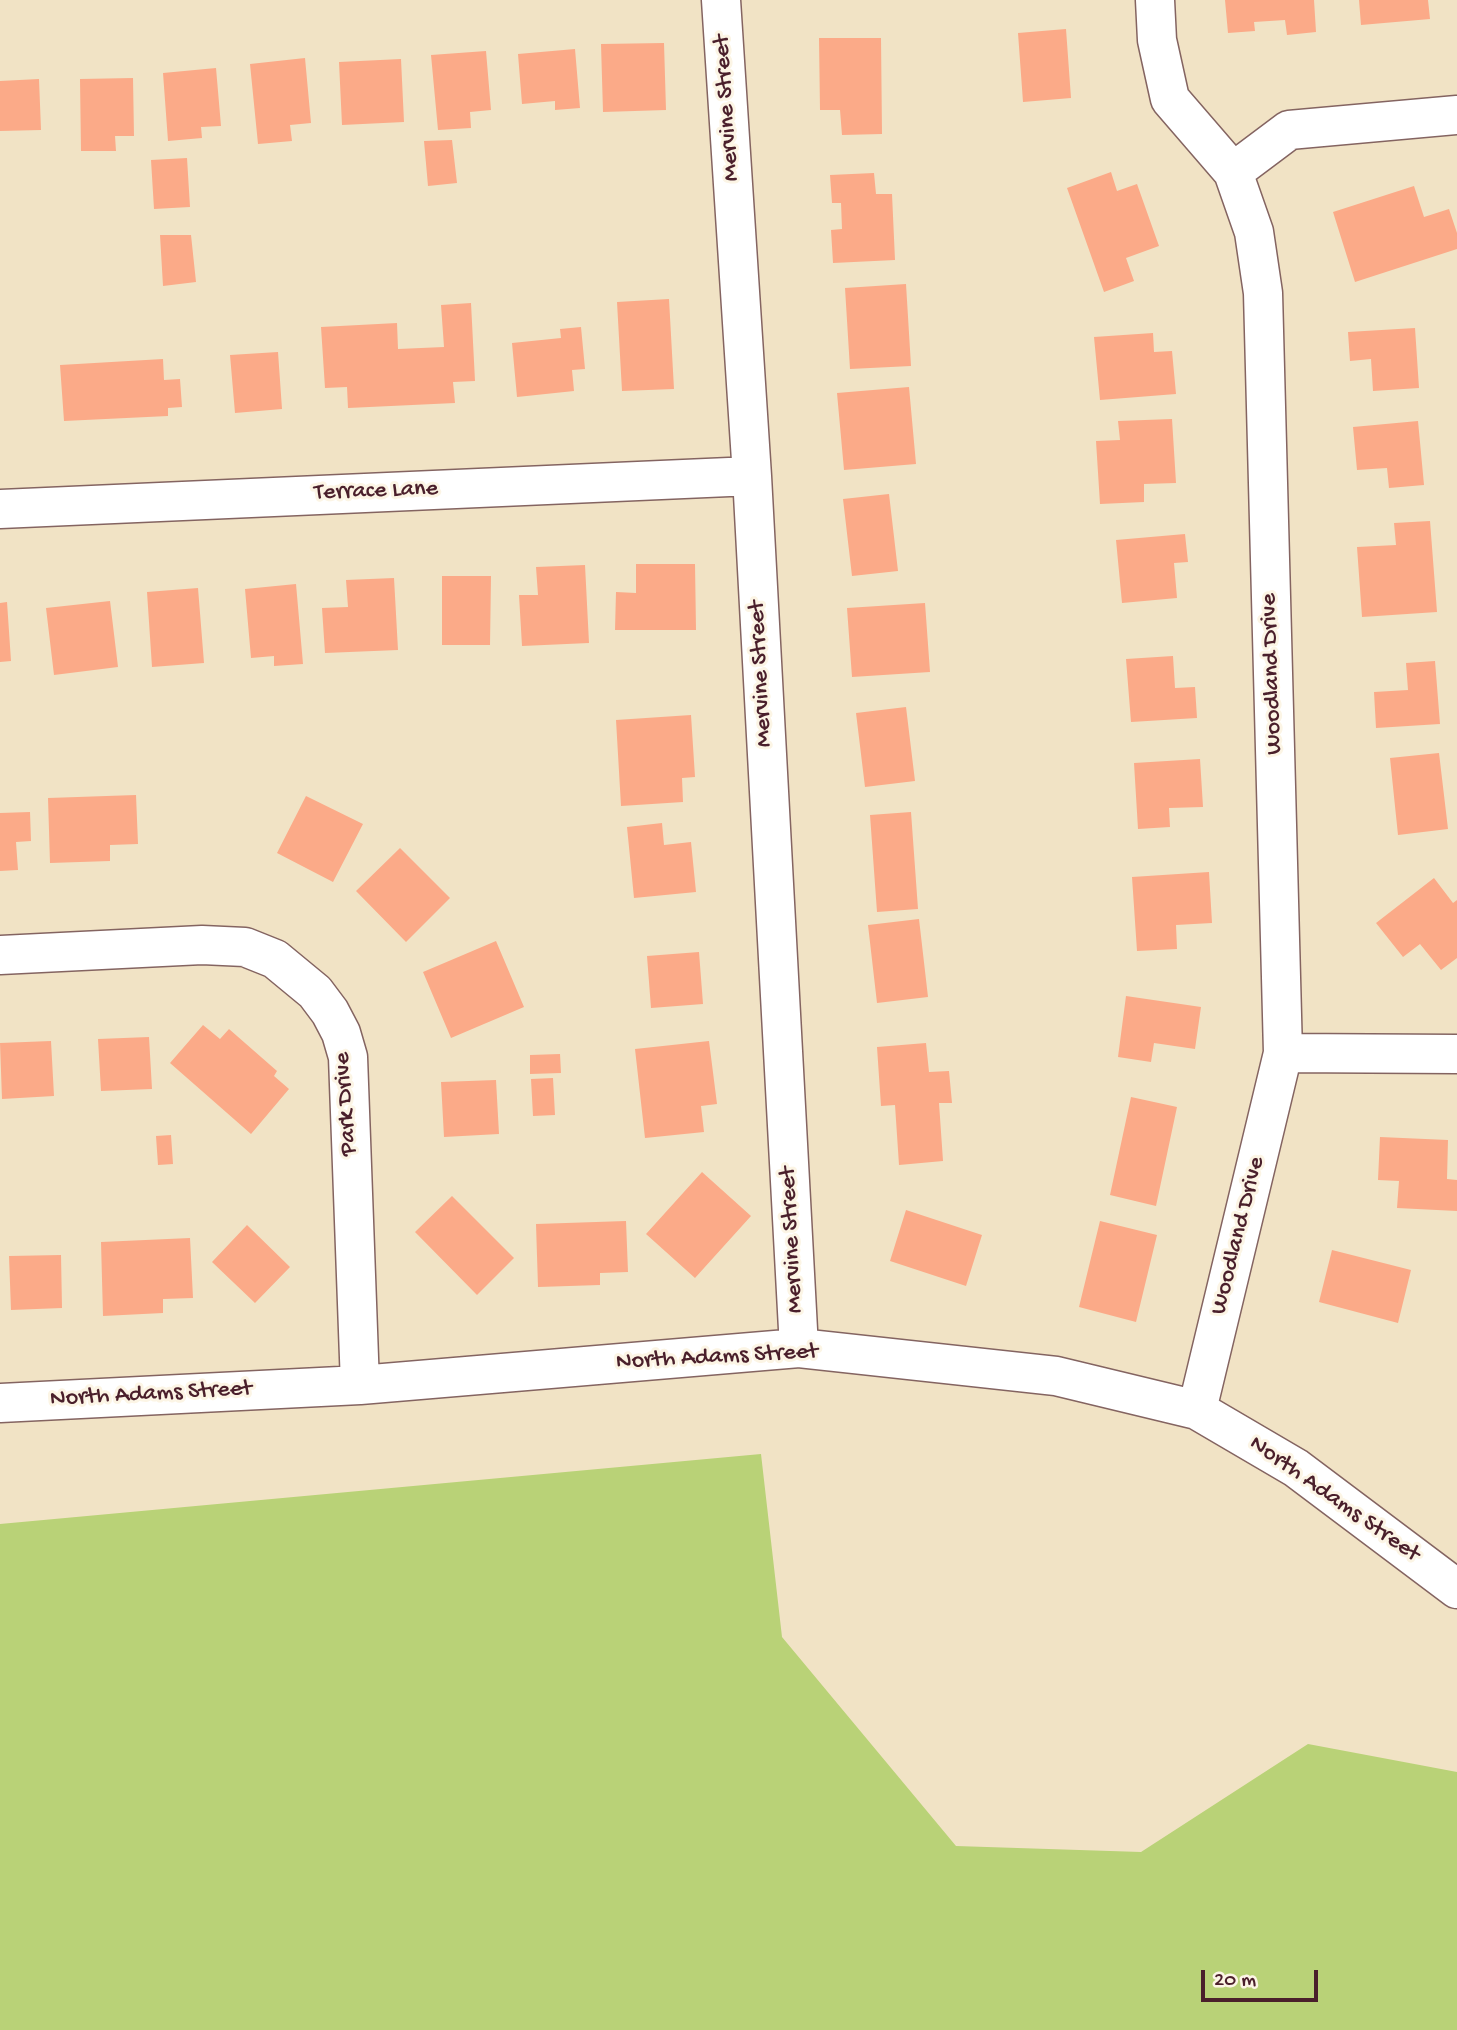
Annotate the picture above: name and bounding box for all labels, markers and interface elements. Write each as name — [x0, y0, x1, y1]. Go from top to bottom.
street label: Mervine Street — [709, 34, 747, 182]
street label: Terrace Lane — [314, 475, 438, 509]
street label: Woodland Drive — [1256, 593, 1290, 755]
street label: Mervine Street — [744, 600, 780, 748]
street label: Park Drive — [329, 1051, 365, 1157]
street label: Woodland Drive — [1205, 1154, 1273, 1318]
street label: Mervine Street — [775, 1166, 811, 1314]
street label: North Adams Street — [615, 1338, 819, 1378]
street label: North Adams Street — [49, 1375, 253, 1415]
street label: North Adams Street — [1243, 1430, 1425, 1570]
scale bar — [1205, 1956, 1322, 2000]
text: 20 m — [1214, 1969, 1256, 1994]

